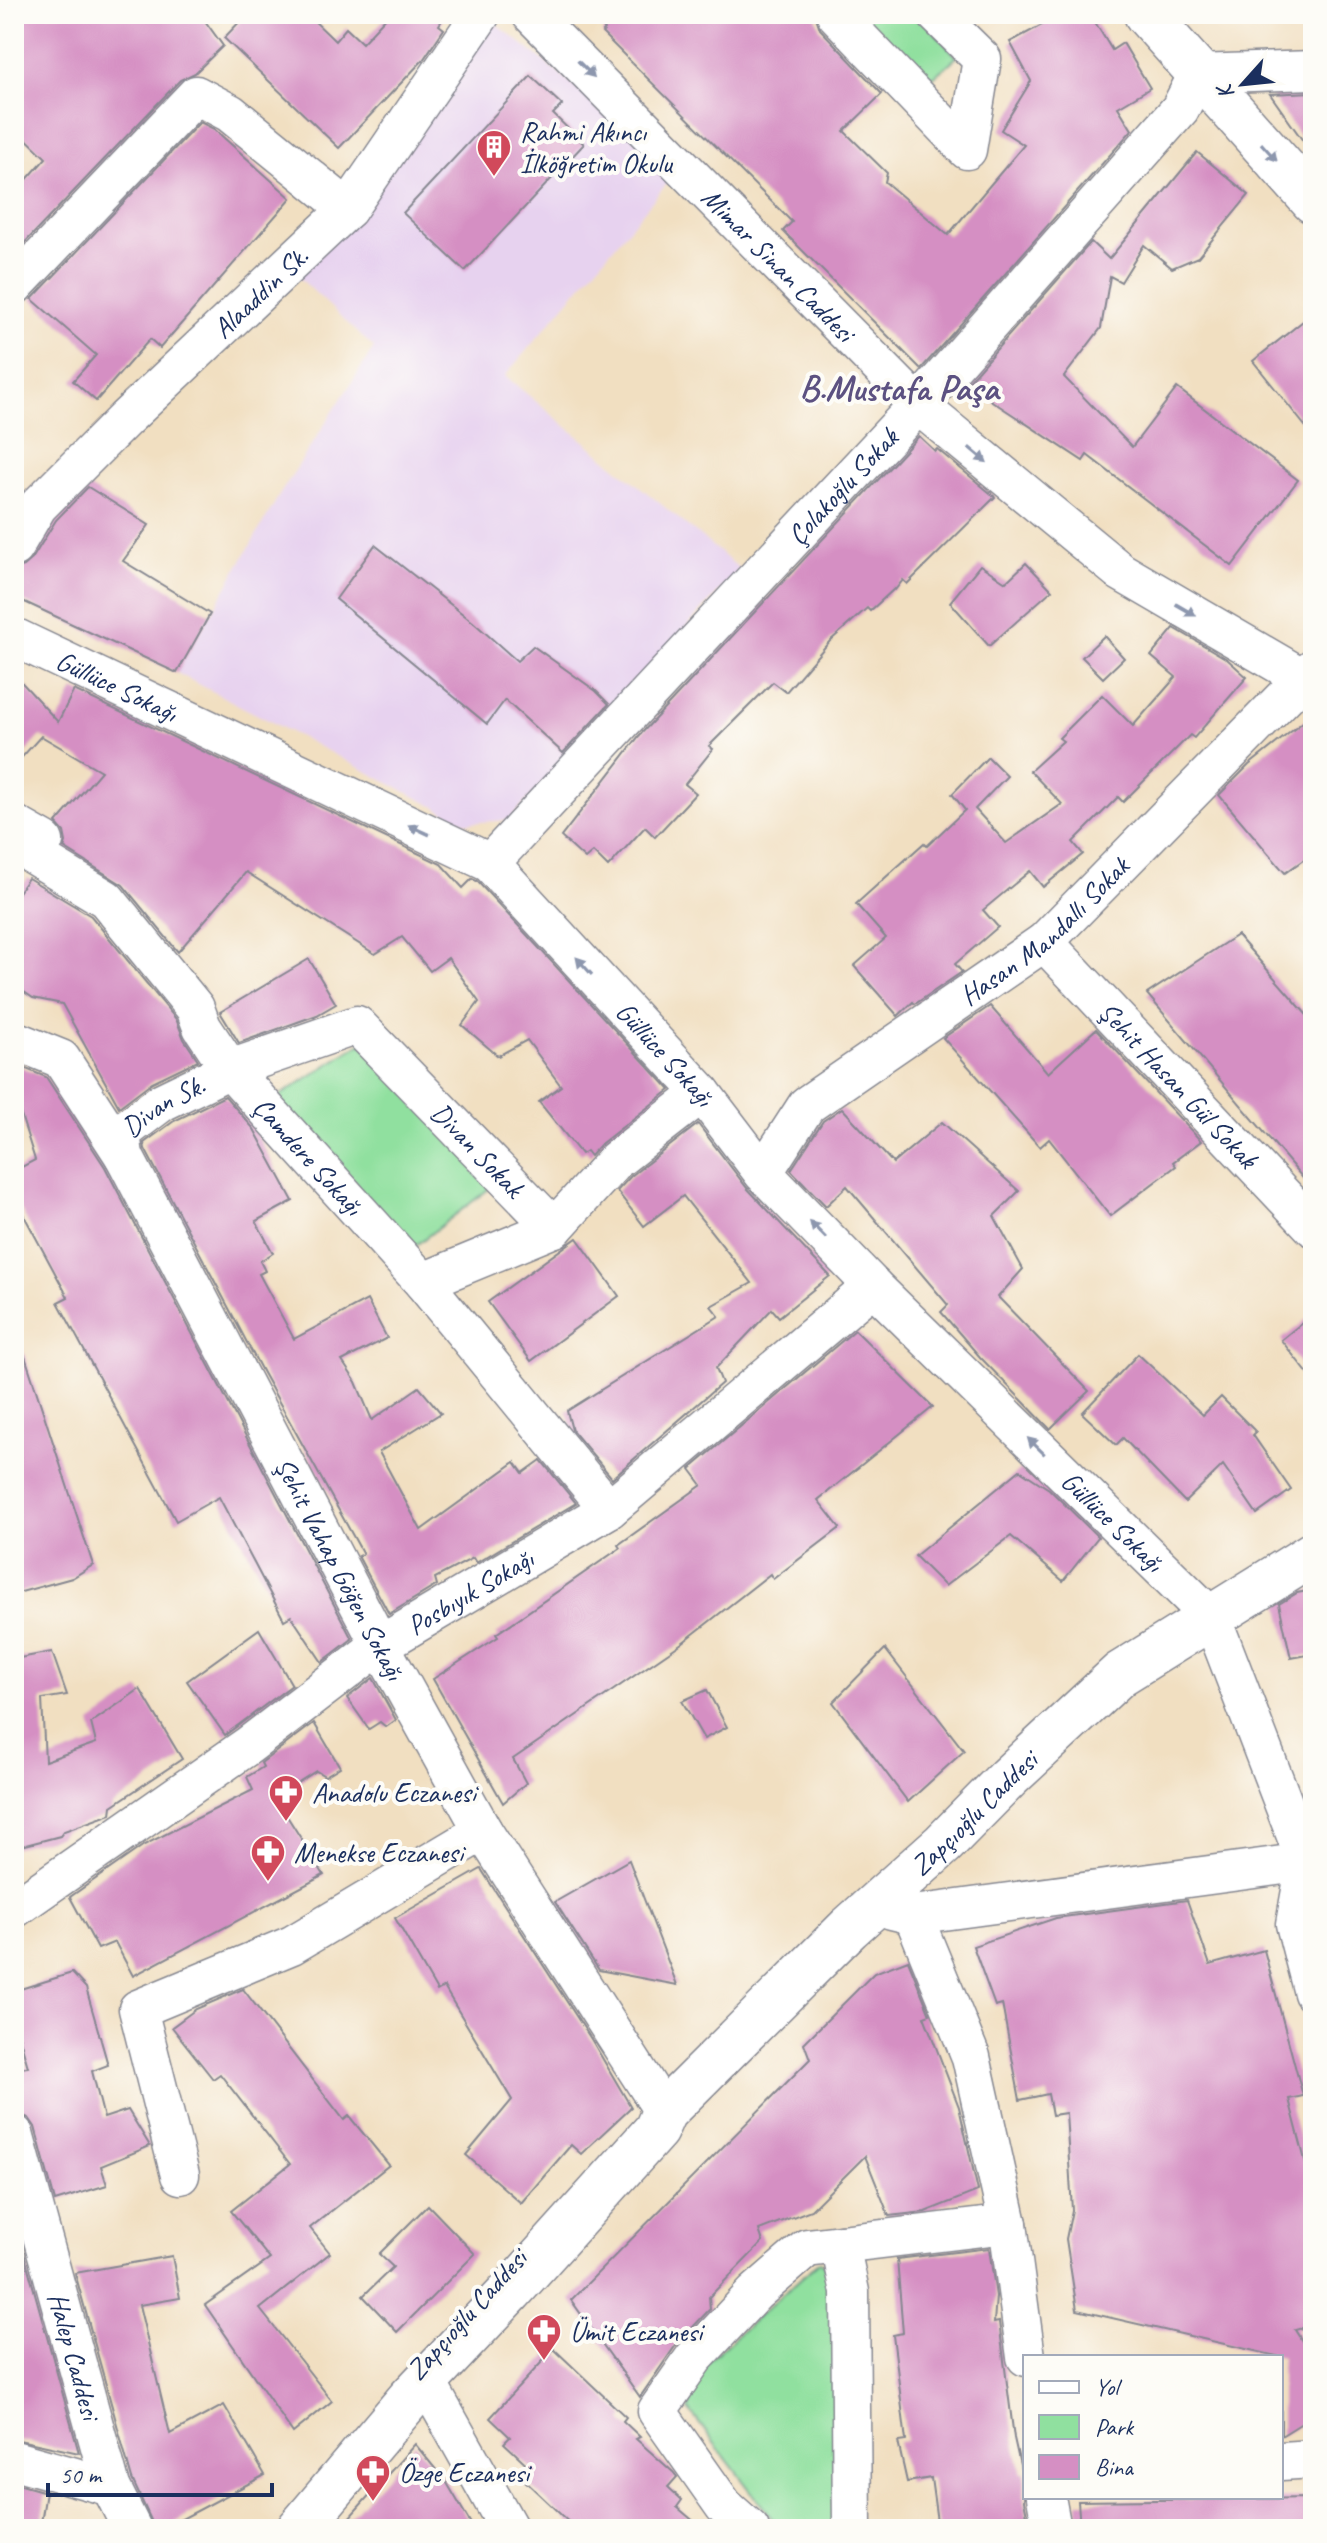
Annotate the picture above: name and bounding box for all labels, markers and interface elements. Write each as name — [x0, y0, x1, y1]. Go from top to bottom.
north arrow — [1203, 44, 1283, 124]
one-way arrow — [576, 59, 595, 78]
text: K — [1209, 77, 1241, 104]
place label: Rahmi Akıncı İlköğretim Okulu — [520, 114, 674, 181]
building icon: Rahmi Akıncı İlköğretim Okulu — [475, 128, 513, 178]
one-way arrow — [1260, 142, 1277, 162]
street label: Mimar Sinan Caddesi — [694, 180, 865, 352]
street label: Alaaddin Sk. — [205, 239, 316, 346]
district label: B.Mustafa Paşa — [800, 365, 1001, 411]
street label: Çolakoğlu Sokak — [780, 419, 907, 553]
one-way arrow — [968, 446, 988, 463]
one-way arrow — [1175, 603, 1197, 617]
street label: Güllüce Sokağı — [50, 643, 185, 731]
one-way arrow — [408, 823, 431, 837]
street label: Hasan Mandallı Sokak — [953, 848, 1138, 1013]
one-way arrow — [575, 957, 593, 976]
street label: Güllüce Sokağı — [608, 994, 723, 1114]
street label: Şehit Hasan Gül Sokak — [1091, 994, 1266, 1177]
street label: Divan Sk. — [115, 1067, 211, 1144]
street label: Çamdere Sokağı — [245, 1090, 372, 1224]
street label: Divan Sokak — [424, 1095, 533, 1206]
one-way arrow — [809, 1221, 828, 1240]
one-way arrow — [1027, 1437, 1046, 1455]
street label: Şehit Vahap Göğen Sokağı — [267, 1451, 414, 1688]
street label: Güllüce Sokağı — [1054, 1463, 1173, 1581]
street label: Posbıyık Sokağı — [401, 1540, 541, 1643]
street label: Zapçıoğlu Caddesi — [903, 1740, 1047, 1883]
pharmacy icon: Anadolu Eczanesi — [267, 1773, 305, 1823]
place label: Anadolu Eczanesi — [312, 1775, 479, 1810]
pharmacy icon: Menekse Eczanesi — [249, 1833, 287, 1883]
place label: Menekse Eczanesi — [294, 1835, 467, 1870]
street label: Zapçıoğlu Caddesi — [398, 2239, 537, 2387]
street label: Halep Caddesi — [40, 2289, 110, 2427]
pharmacy icon: Ümit Eczanesi — [525, 2312, 563, 2362]
place label: Ümit Eczanesi — [570, 2314, 706, 2349]
legend — [1023, 2355, 1283, 2499]
text: Yol — [1095, 2372, 1122, 2402]
text: Park — [1095, 2412, 1135, 2442]
scale bar — [48, 2447, 272, 2497]
text: Bina — [1095, 2452, 1134, 2482]
pharmacy icon: Özge Eczanesi — [354, 2453, 392, 2503]
place label: Özge Eczanesi — [399, 2455, 533, 2490]
text: 50 m — [60, 2460, 103, 2490]

